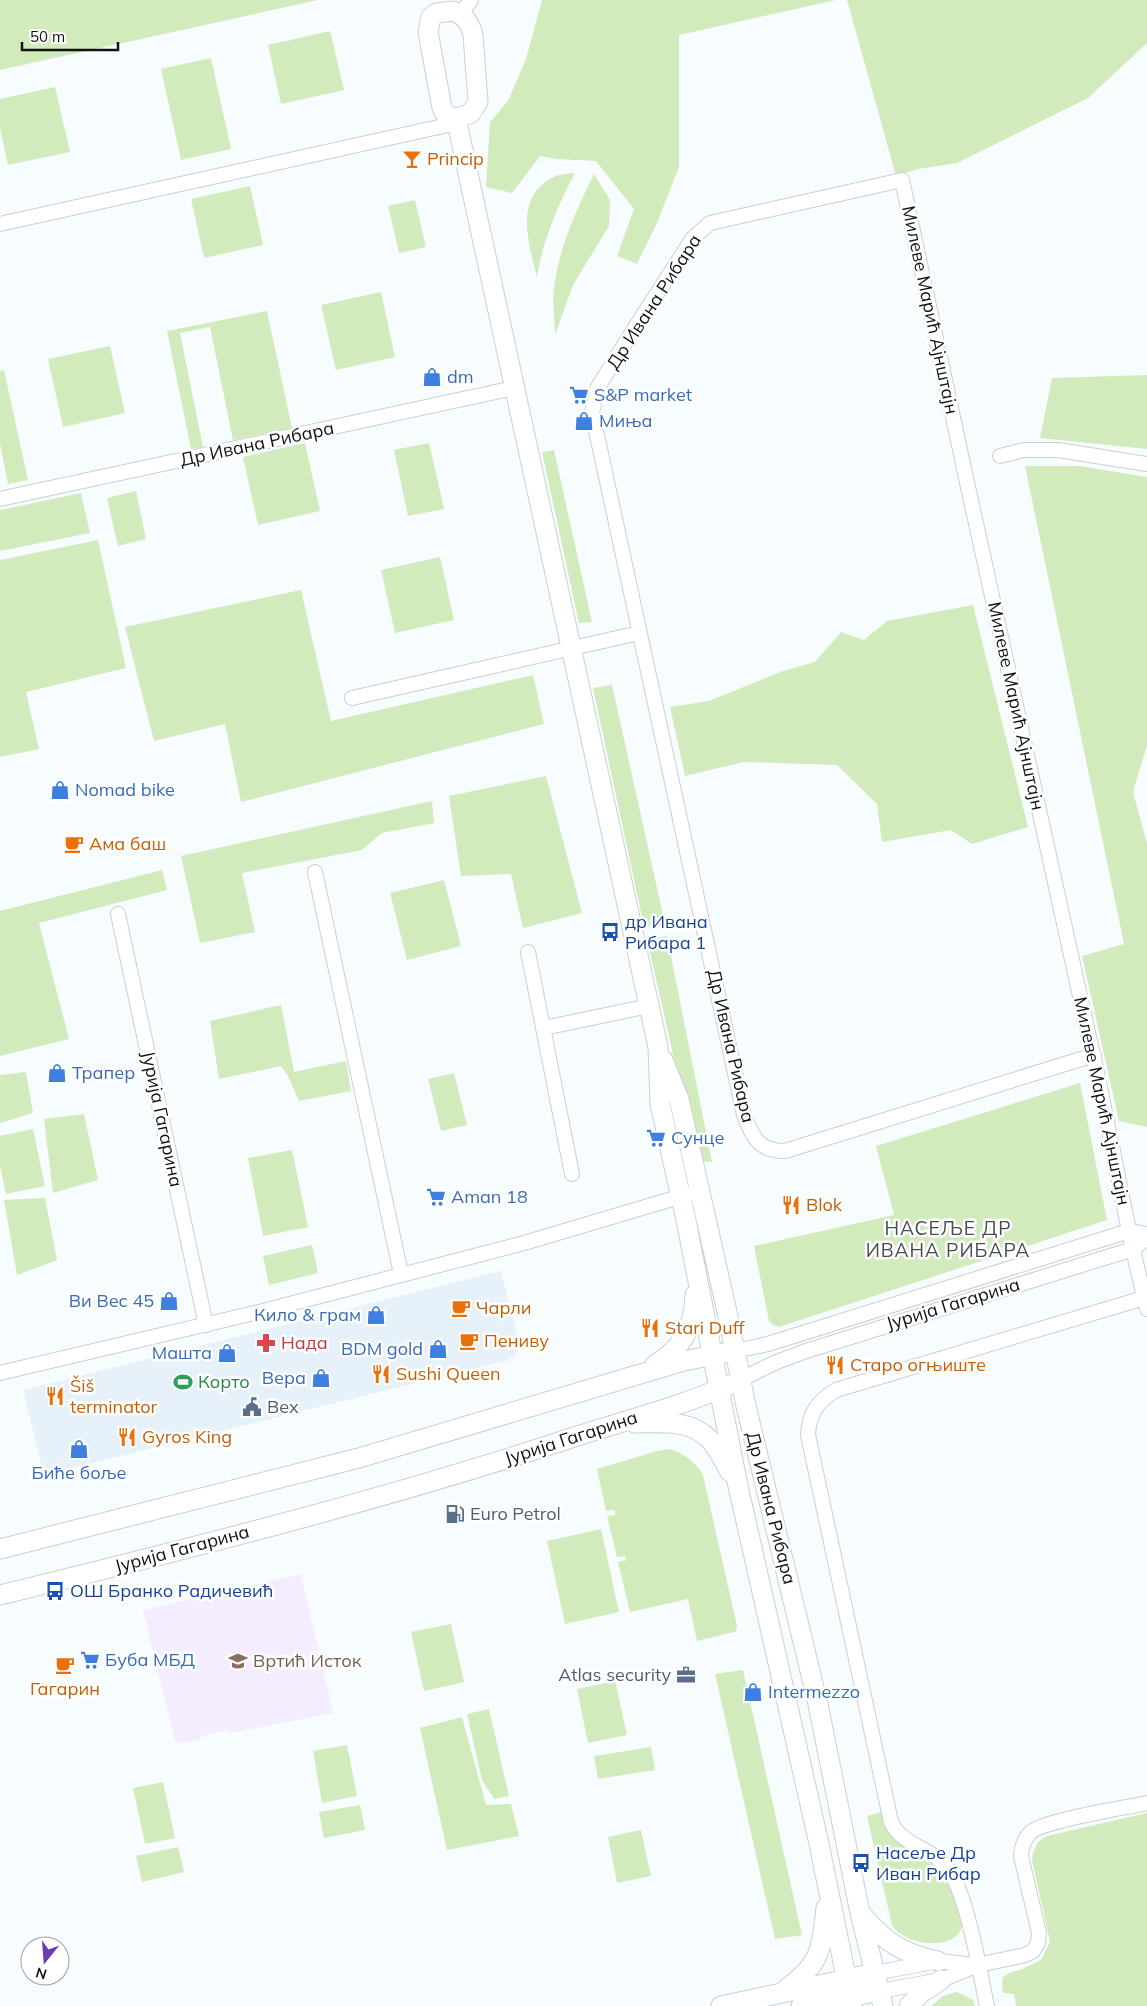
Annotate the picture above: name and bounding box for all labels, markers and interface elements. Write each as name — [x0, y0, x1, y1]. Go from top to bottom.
scale bar — [22, 20, 119, 52]
text: 50 m — [30, 27, 65, 46]
place label: Princip — [427, 147, 484, 170]
bar icon: Princip — [401, 148, 423, 170]
street label: Милеве Марић Ајнштајн — [897, 204, 964, 416]
street label: Др Ивана Рибара — [601, 230, 706, 374]
place label: dm — [447, 365, 474, 388]
shop icon: dm — [421, 366, 443, 388]
place label: S&P market — [594, 383, 692, 406]
supermarket icon: S&P market — [568, 384, 590, 406]
place label: Миња — [599, 409, 652, 432]
shop icon: Миња — [573, 410, 595, 432]
street label: Др Ивана Рибара — [178, 416, 336, 471]
street label: Милеве Марић Ајнштајн — [983, 600, 1050, 812]
place label: Nomad bike — [75, 778, 175, 801]
shop icon: Nomad bike — [49, 779, 71, 801]
place label: Ама баш — [89, 832, 166, 855]
cafe icon: Ама баш — [63, 833, 85, 855]
place label: др Ивана Рибара 1 — [625, 910, 708, 954]
bus stop icon: др Ивана Рибара 1 — [599, 921, 621, 943]
street label: Др Ивана Рибара — [703, 967, 760, 1125]
street label: Милеве Марић Ајнштајн — [1069, 995, 1136, 1207]
street label: Јурија Гагарина — [137, 1049, 188, 1189]
place label: Трапер — [72, 1061, 135, 1084]
shop icon: Трапер — [46, 1062, 68, 1084]
place label: Сунце — [671, 1126, 725, 1149]
supermarket icon: Сунце — [645, 1127, 667, 1149]
place label: Aman 18 — [451, 1185, 528, 1208]
supermarket icon: Aman 18 — [425, 1186, 447, 1208]
place label: Blok — [806, 1193, 843, 1216]
restaurant icon: Blok — [780, 1194, 802, 1216]
district label: НАСЕЉЕ ДР ИВАНА РИБАРА — [866, 1216, 1030, 1262]
street label: Јурија Гагарина — [883, 1272, 1022, 1335]
place label: Ви Вес 45 — [69, 1289, 154, 1312]
shop icon: Ви Вес 45 — [158, 1290, 180, 1312]
place label: Чарли — [476, 1296, 532, 1319]
cafe icon: Чарли — [450, 1297, 472, 1319]
place label: Кило & грам — [254, 1303, 361, 1326]
shop icon: Кило & грам — [365, 1304, 387, 1326]
place label: Stari Duff — [665, 1316, 745, 1339]
restaurant icon: Stari Duff — [639, 1317, 661, 1339]
place label: Пениву — [484, 1329, 549, 1352]
cafe icon: Пениву — [458, 1330, 480, 1352]
place label: Нада — [281, 1331, 328, 1354]
pharmacy icon: Нада — [255, 1332, 277, 1354]
place label: BDM gold — [341, 1337, 423, 1360]
shop icon: BDM gold — [427, 1338, 449, 1360]
place label: Машта — [152, 1341, 212, 1364]
shop icon: Машта — [216, 1342, 238, 1364]
place label: Старо огњиште — [850, 1353, 986, 1376]
restaurant icon: Старо огњиште — [824, 1354, 846, 1376]
place label: Sushi Queen — [396, 1362, 500, 1385]
restaurant icon: Sushi Queen — [370, 1363, 392, 1385]
place label: Вера — [262, 1366, 306, 1389]
shop icon: Вера — [310, 1367, 332, 1389]
place label: Корто — [198, 1370, 250, 1393]
sports icon: Корто — [172, 1371, 194, 1393]
place label: Šiš terminator — [70, 1374, 157, 1418]
restaurant icon: Šiš terminator — [44, 1385, 66, 1407]
place label: Bex — [267, 1395, 299, 1418]
public building icon: Bex — [241, 1396, 263, 1418]
street label: Јурија Гагарина — [501, 1405, 640, 1470]
place label: Gyros King — [142, 1425, 232, 1448]
restaurant icon: Gyros King — [116, 1426, 138, 1448]
street label: Др Ивана Рибара — [741, 1429, 802, 1587]
shop icon: Биће боље — [68, 1438, 90, 1460]
place label: Биће боље — [31, 1461, 127, 1484]
place label: Euro Petrol — [470, 1502, 561, 1525]
fuel station icon: Euro Petrol — [444, 1503, 466, 1525]
street label: Јурија Гагарина — [112, 1519, 252, 1578]
place label: ОШ Бранко Радичевић — [70, 1579, 274, 1602]
bus stop icon: ОШ Бранко Радичевић — [44, 1580, 66, 1602]
place label: Буба МБД — [105, 1648, 195, 1671]
supermarket icon: Буба МБД — [79, 1649, 101, 1671]
place label: Вртић Исток — [253, 1649, 362, 1672]
school or university icon: Вртић Исток — [227, 1650, 249, 1672]
cafe icon: Гагарин — [54, 1654, 76, 1676]
place label: Atlas security — [558, 1663, 671, 1686]
office icon: Atlas security — [675, 1664, 697, 1686]
place label: Гагарин — [30, 1677, 100, 1700]
place label: Intermezzo — [768, 1680, 860, 1703]
shop icon: Intermezzo — [742, 1681, 764, 1703]
place label: Насеље Др Иван Рибар — [876, 1841, 981, 1885]
bus stop icon: Насеље Др Иван Рибар — [850, 1852, 872, 1874]
north arrow — [20, 1936, 70, 1986]
text: N — [34, 1963, 49, 1984]

